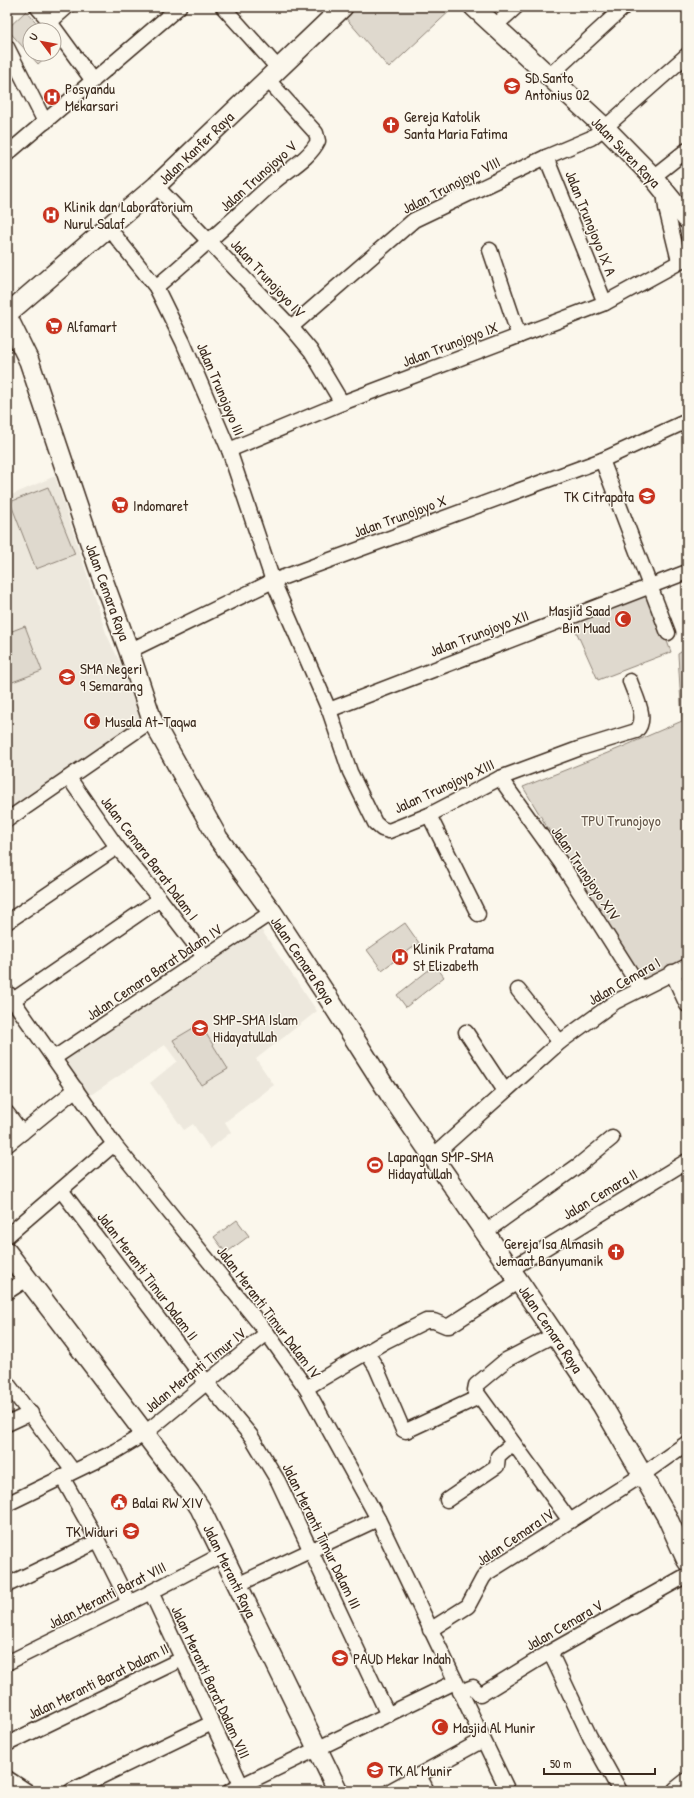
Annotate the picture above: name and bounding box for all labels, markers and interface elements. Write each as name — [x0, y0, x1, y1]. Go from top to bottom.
north arrow — [22, 22, 62, 62]
text: U — [26, 30, 41, 43]
place label: SD Santo Antonius 02 — [525, 67, 589, 105]
school or university icon: SD Santo Antonius 02 — [502, 76, 522, 96]
place label: Posyandu Mekarsari — [65, 78, 119, 116]
hospital icon: Posyandu Mekarsari — [42, 87, 62, 107]
street label: Jalan Kanfer Raya — [154, 106, 238, 189]
place label: Gereja Katolik Santa Maria Fatima — [404, 106, 508, 144]
street label: Jalan Suren Raya — [587, 112, 665, 192]
church icon: Gereja Katolik Santa Maria Fatima — [381, 115, 401, 135]
street label: Jalan Trunojoyo V — [215, 135, 301, 216]
street label: Jalan Trunojoyo VIII — [398, 151, 504, 219]
street label: Jalan Trunojoyo IX A — [560, 167, 622, 279]
place label: Klinik dan Laboratorium Nurul Salaf — [64, 196, 193, 234]
hospital icon: Klinik dan Laboratorium Nurul Salaf — [41, 205, 61, 225]
street label: Jalan Trunojoyo IV — [226, 234, 310, 322]
supermarket icon: Alfamart — [44, 316, 64, 336]
place label: Alfamart — [67, 316, 117, 337]
street label: Jalan Trunojoyo IX — [399, 316, 501, 372]
street label: Jalan Trunojoyo III — [192, 339, 250, 439]
place label: TK Citrapata — [564, 486, 634, 507]
school or university icon: TK Citrapata — [637, 486, 657, 506]
street label: Jalan Trunojoyo X — [351, 489, 449, 543]
supermarket icon: Indomaret — [110, 495, 130, 515]
place label: Indomaret — [133, 495, 189, 516]
street label: Jalan Cemara Raya — [81, 541, 135, 644]
place label: Masjid Saad Bin Muad — [549, 600, 610, 638]
street label: Jalan Trunojoyo XII — [426, 604, 532, 662]
mosque icon: Masjid Saad Bin Muad — [613, 609, 633, 629]
place label: SMA Negeri 9 Semarang — [80, 658, 143, 696]
school or university icon: SMA Negeri 9 Semarang — [57, 667, 77, 687]
mosque icon: Musala At-Taqwa — [82, 711, 102, 731]
place label: Musala At-Taqwa — [105, 711, 196, 732]
street label: Jalan Trunojoyo XIII — [391, 754, 497, 818]
street label: Jalan Cemara Barat Dalam I — [96, 791, 204, 925]
park label: TPU Trunojoyo — [581, 810, 661, 831]
street label: Jalan Trunojoyo XIV — [547, 822, 626, 925]
street label: Jalan Cemara Raya — [266, 912, 340, 1008]
street label: Jalan Cemara Barat Dalam IV — [82, 918, 226, 1025]
place label: Klinik Pratama St Elizabeth — [413, 938, 494, 976]
hospital icon: Klinik Pratama St Elizabeth — [390, 947, 410, 967]
street label: Jalan Cemara I — [584, 952, 664, 1010]
place label: SMP-SMA Islam Hidayatullah — [213, 1009, 298, 1047]
school or university icon: SMP-SMA Islam Hidayatullah — [190, 1018, 210, 1038]
place label: Lapangan SMP-SMA Hidayatullah — [388, 1146, 494, 1184]
sports icon: Lapangan SMP-SMA Hidayatullah — [365, 1155, 385, 1175]
street label: Jalan Cemara II — [559, 1163, 641, 1225]
street label: Jalan Meranti Timur Dalam II — [93, 1207, 203, 1345]
place label: Gereja Isa Almasih Jemaat Banyumanik — [496, 1233, 603, 1271]
street label: Jalan Meranti Timur Dalam IV — [212, 1241, 326, 1383]
church icon: Gereja Isa Almasih Jemaat Banyumanik — [606, 1242, 626, 1262]
street label: Jalan Cemara Raya — [514, 1281, 588, 1377]
street label: Jalan Meranti Timur IV — [140, 1322, 250, 1417]
street label: Jalan Meranti Timur Dalam III — [278, 1460, 366, 1612]
public building icon: Balai RW XIV — [109, 1492, 129, 1512]
place label: Balai RW XIV — [132, 1492, 203, 1513]
street label: Jalan Cemara IV — [472, 1503, 558, 1571]
place label: TK Widuri — [66, 1521, 118, 1542]
school or university icon: TK Widuri — [121, 1521, 141, 1541]
street label: Jalan Meranti Raya — [198, 1521, 262, 1621]
street label: Jalan Meranti Barat VIII — [44, 1556, 170, 1634]
street label: Jalan Cemara V — [522, 1594, 607, 1655]
street label: Jalan Meranti Barat Dalam VIII — [166, 1602, 256, 1762]
street label: Jalan Meranti Barat Dalam II — [24, 1638, 172, 1724]
school or university icon: PAUD Mekar Indah — [330, 1648, 350, 1668]
place label: PAUD Mekar Indah — [353, 1648, 451, 1669]
mosque icon: Masjid Al Munir — [430, 1717, 450, 1737]
place label: Masjid Al Munir — [453, 1717, 536, 1738]
scale bar — [544, 1750, 655, 1776]
text: 50 m — [550, 1755, 571, 1772]
school or university icon: TK Al Munir — [365, 1760, 385, 1780]
place label: TK Al Munir — [388, 1760, 452, 1781]

